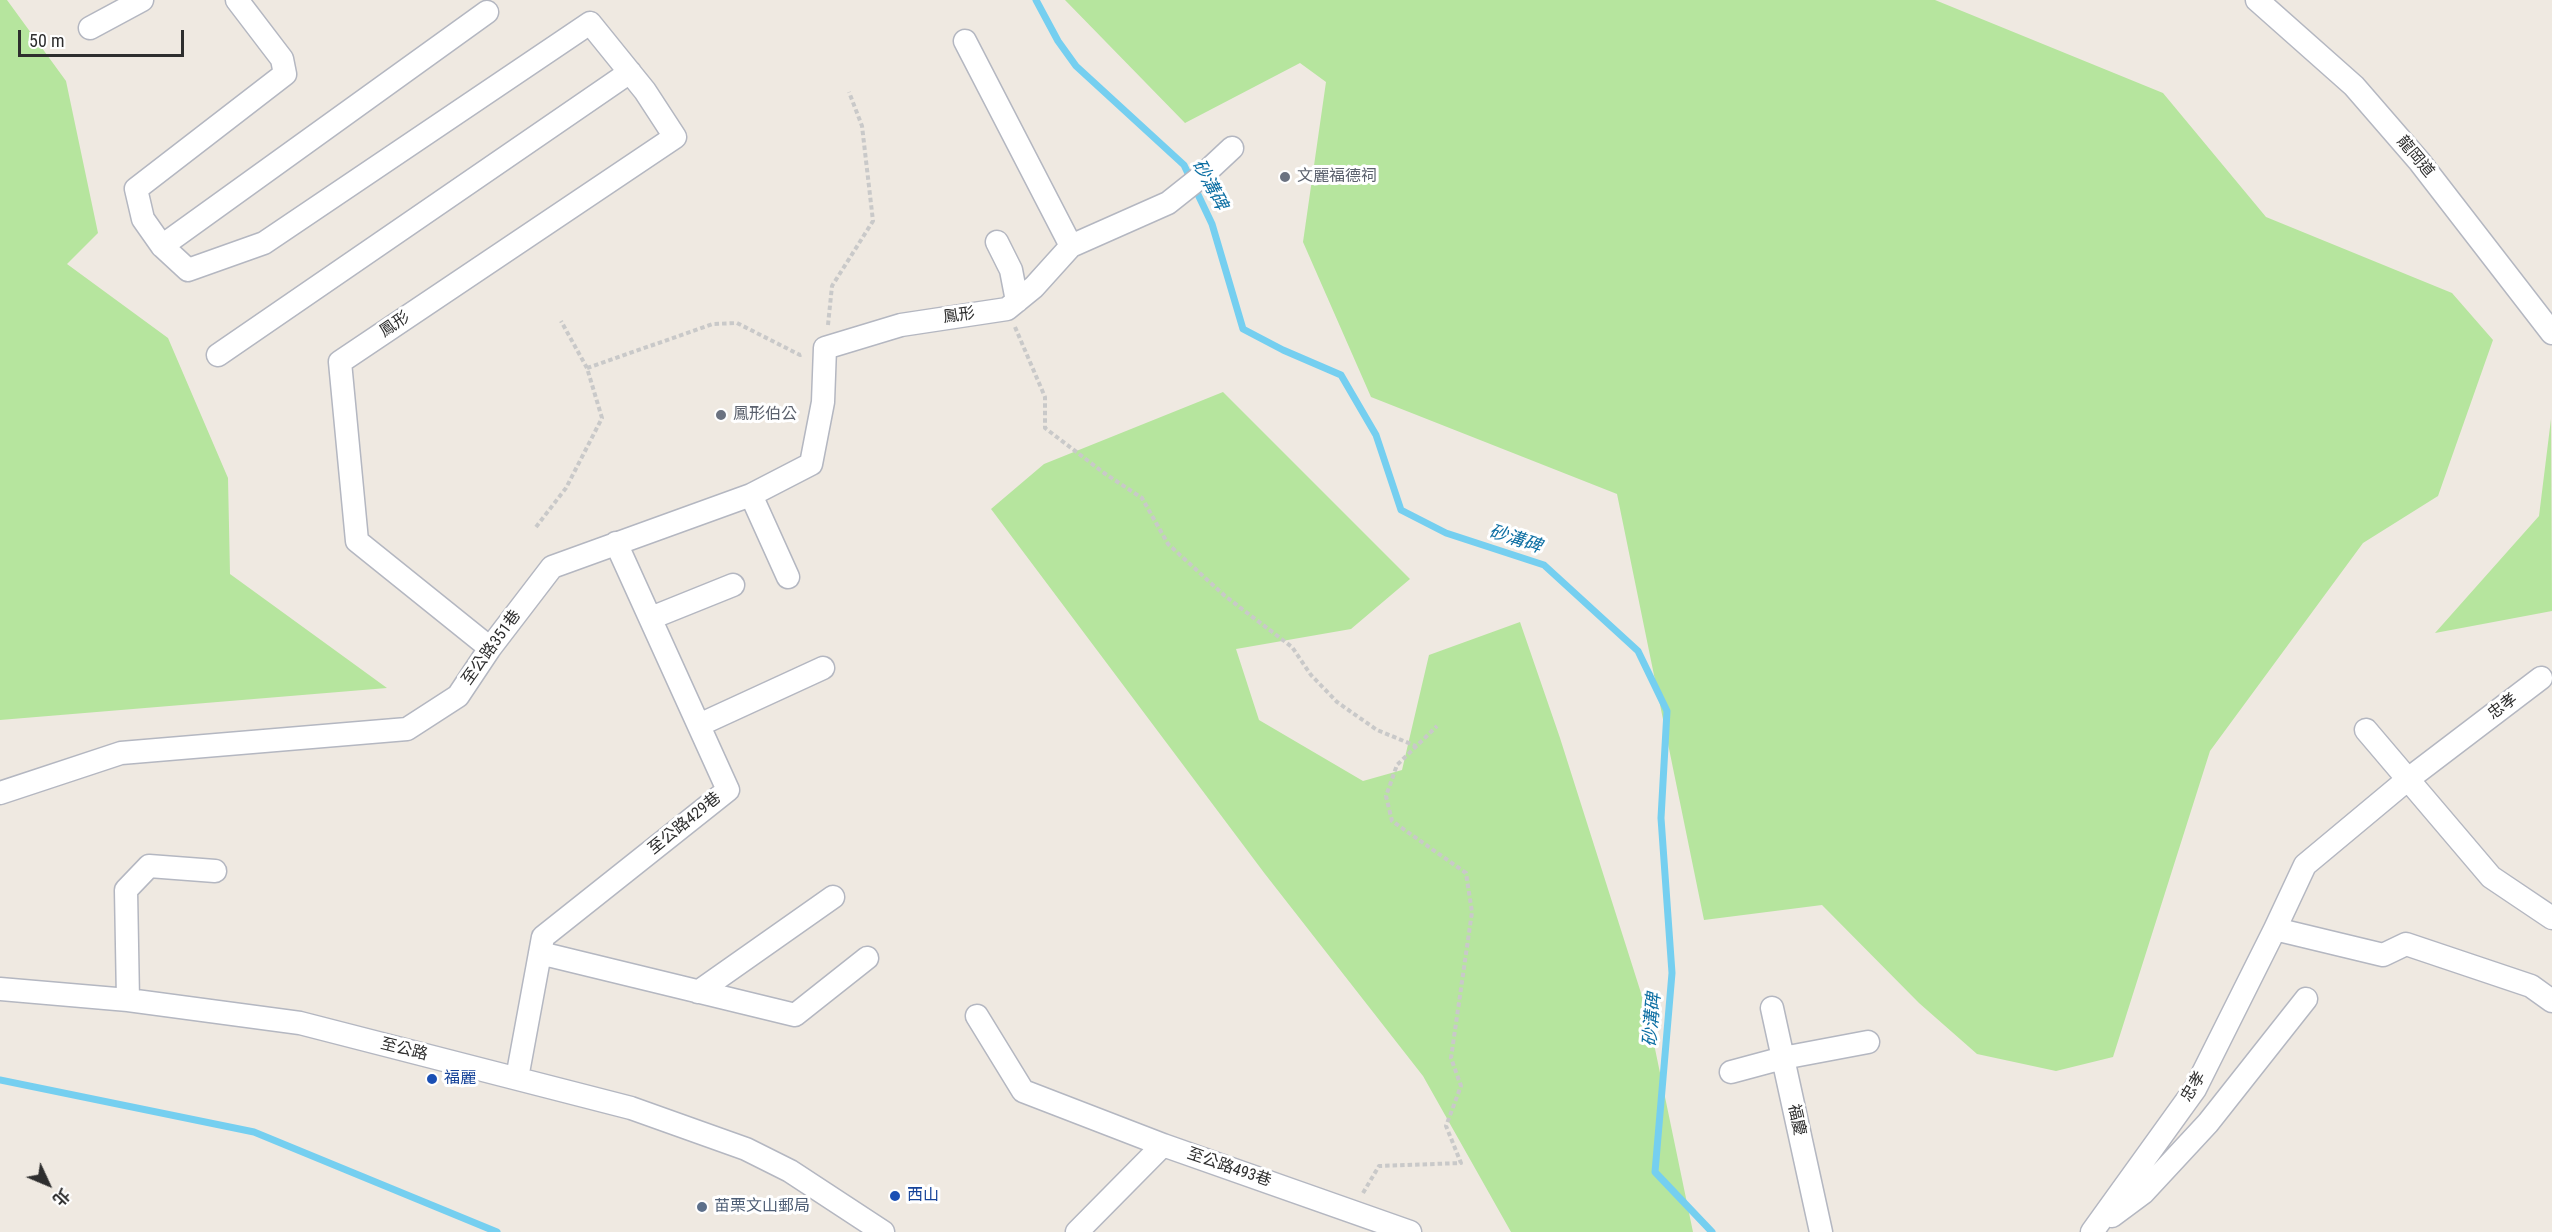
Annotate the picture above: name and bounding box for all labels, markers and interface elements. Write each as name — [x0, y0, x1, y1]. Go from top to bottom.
scale bar — [21, 18, 188, 56]
text: 50 m — [29, 30, 64, 51]
street label: 龍岡道 — [2392, 132, 2438, 182]
water label: 砂溝碑 — [1187, 156, 1231, 214]
place label: 文麗福德祠 — [1297, 167, 1377, 187]
marker: 文麗福德祠 — [1278, 170, 1292, 184]
street label: 鳳形 — [942, 304, 976, 328]
street label: 鳳形 — [376, 308, 414, 342]
place label: 鳳形伯公 — [733, 405, 797, 425]
marker: 鳳形伯公 — [714, 408, 728, 422]
water label: 砂溝碑 — [1486, 521, 1544, 559]
street label: 至公路351巷 — [458, 607, 526, 689]
street label: 忠孝 — [2484, 690, 2522, 724]
street label: 至公路429巷 — [645, 789, 725, 859]
water label: 砂溝碑 — [1640, 992, 1666, 1048]
street label: 至公路 — [378, 1035, 430, 1065]
street label: 忠孝 — [2178, 1068, 2210, 1106]
place label: 福麗 — [444, 1069, 476, 1089]
marker: 福麗 — [425, 1072, 439, 1086]
street label: 福慶 — [1783, 1102, 1809, 1138]
street label: 至公路493巷 — [1184, 1145, 1274, 1191]
north arrow — [18, 1154, 78, 1214]
text: 北 — [49, 1184, 74, 1209]
place label: 西山 — [907, 1186, 939, 1206]
marker: 西山 — [888, 1189, 902, 1203]
place label: 苗栗文山郵局 — [714, 1197, 810, 1217]
marker: 苗栗文山郵局 — [695, 1200, 709, 1214]

